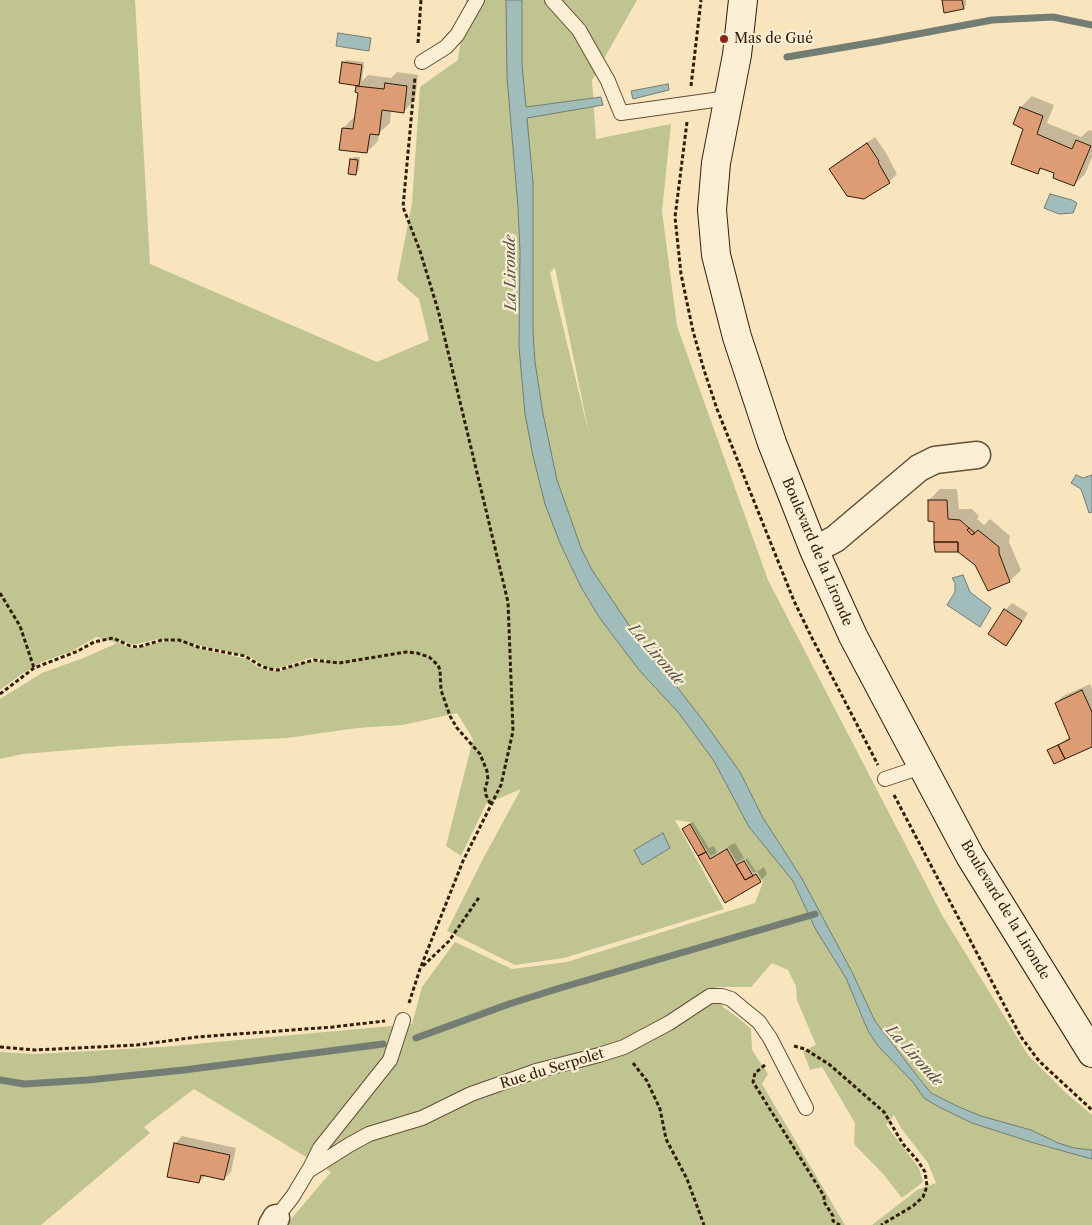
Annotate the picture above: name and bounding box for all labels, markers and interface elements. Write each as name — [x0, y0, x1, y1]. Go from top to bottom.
place label: Mas de Gué — [734, 31, 813, 47]
marker: Mas de Gué — [718, 33, 730, 45]
water label: La Lironde — [501, 235, 521, 311]
street label: Boulevard de la Lironde — [778, 475, 856, 629]
water label: La Lironde — [624, 620, 688, 690]
street label: Boulevard de la Lironde — [957, 837, 1053, 983]
water label: La Lironde — [882, 1022, 946, 1090]
street label: Rue du Serpolet — [498, 1045, 606, 1093]

